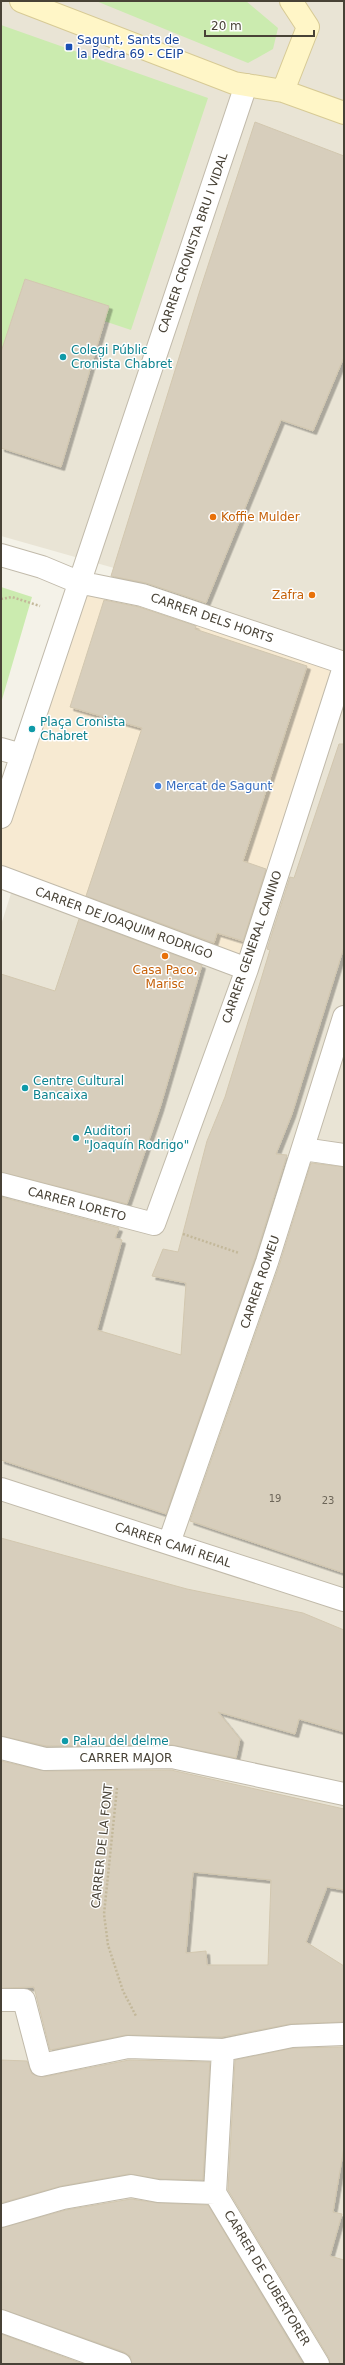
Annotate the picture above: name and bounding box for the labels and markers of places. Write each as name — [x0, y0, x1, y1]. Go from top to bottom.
place label: Sagunt, Sants de la Pedra 69 - CEIP — [77, 33, 183, 61]
marker: Sagunt, Sants de la Pedra 69 - CEIP — [64, 42, 74, 52]
place label: Colegi Públic Cronista Chabret — [71, 343, 172, 371]
marker: Colegi Públic Cronista Chabret — [58, 352, 68, 362]
place label: Koffie Mulder — [221, 510, 300, 524]
marker: Koffie Mulder — [208, 512, 218, 522]
place label: Zafra — [272, 588, 304, 602]
marker: Zafra — [307, 590, 317, 600]
place label: Plaça Cronista Chabret — [40, 715, 125, 743]
marker: Plaça Cronista Chabret — [27, 724, 37, 734]
place label: Mercat de Sagunt — [166, 779, 272, 793]
marker: Mercat de Sagunt — [153, 781, 163, 791]
marker: Casa Paco, Marisc — [160, 951, 170, 961]
place label: Casa Paco, Marisc — [133, 963, 197, 991]
place label: Centre Cultural Bancaixa — [33, 1074, 124, 1102]
marker: Centre Cultural Bancaixa — [20, 1083, 30, 1093]
place label: Auditori "Joaquín Rodrigo" — [84, 1124, 189, 1152]
marker: Auditori "Joaquín Rodrigo" — [71, 1133, 81, 1143]
place label: Palau del delme — [73, 1734, 169, 1748]
marker: Palau del delme — [60, 1736, 70, 1746]

